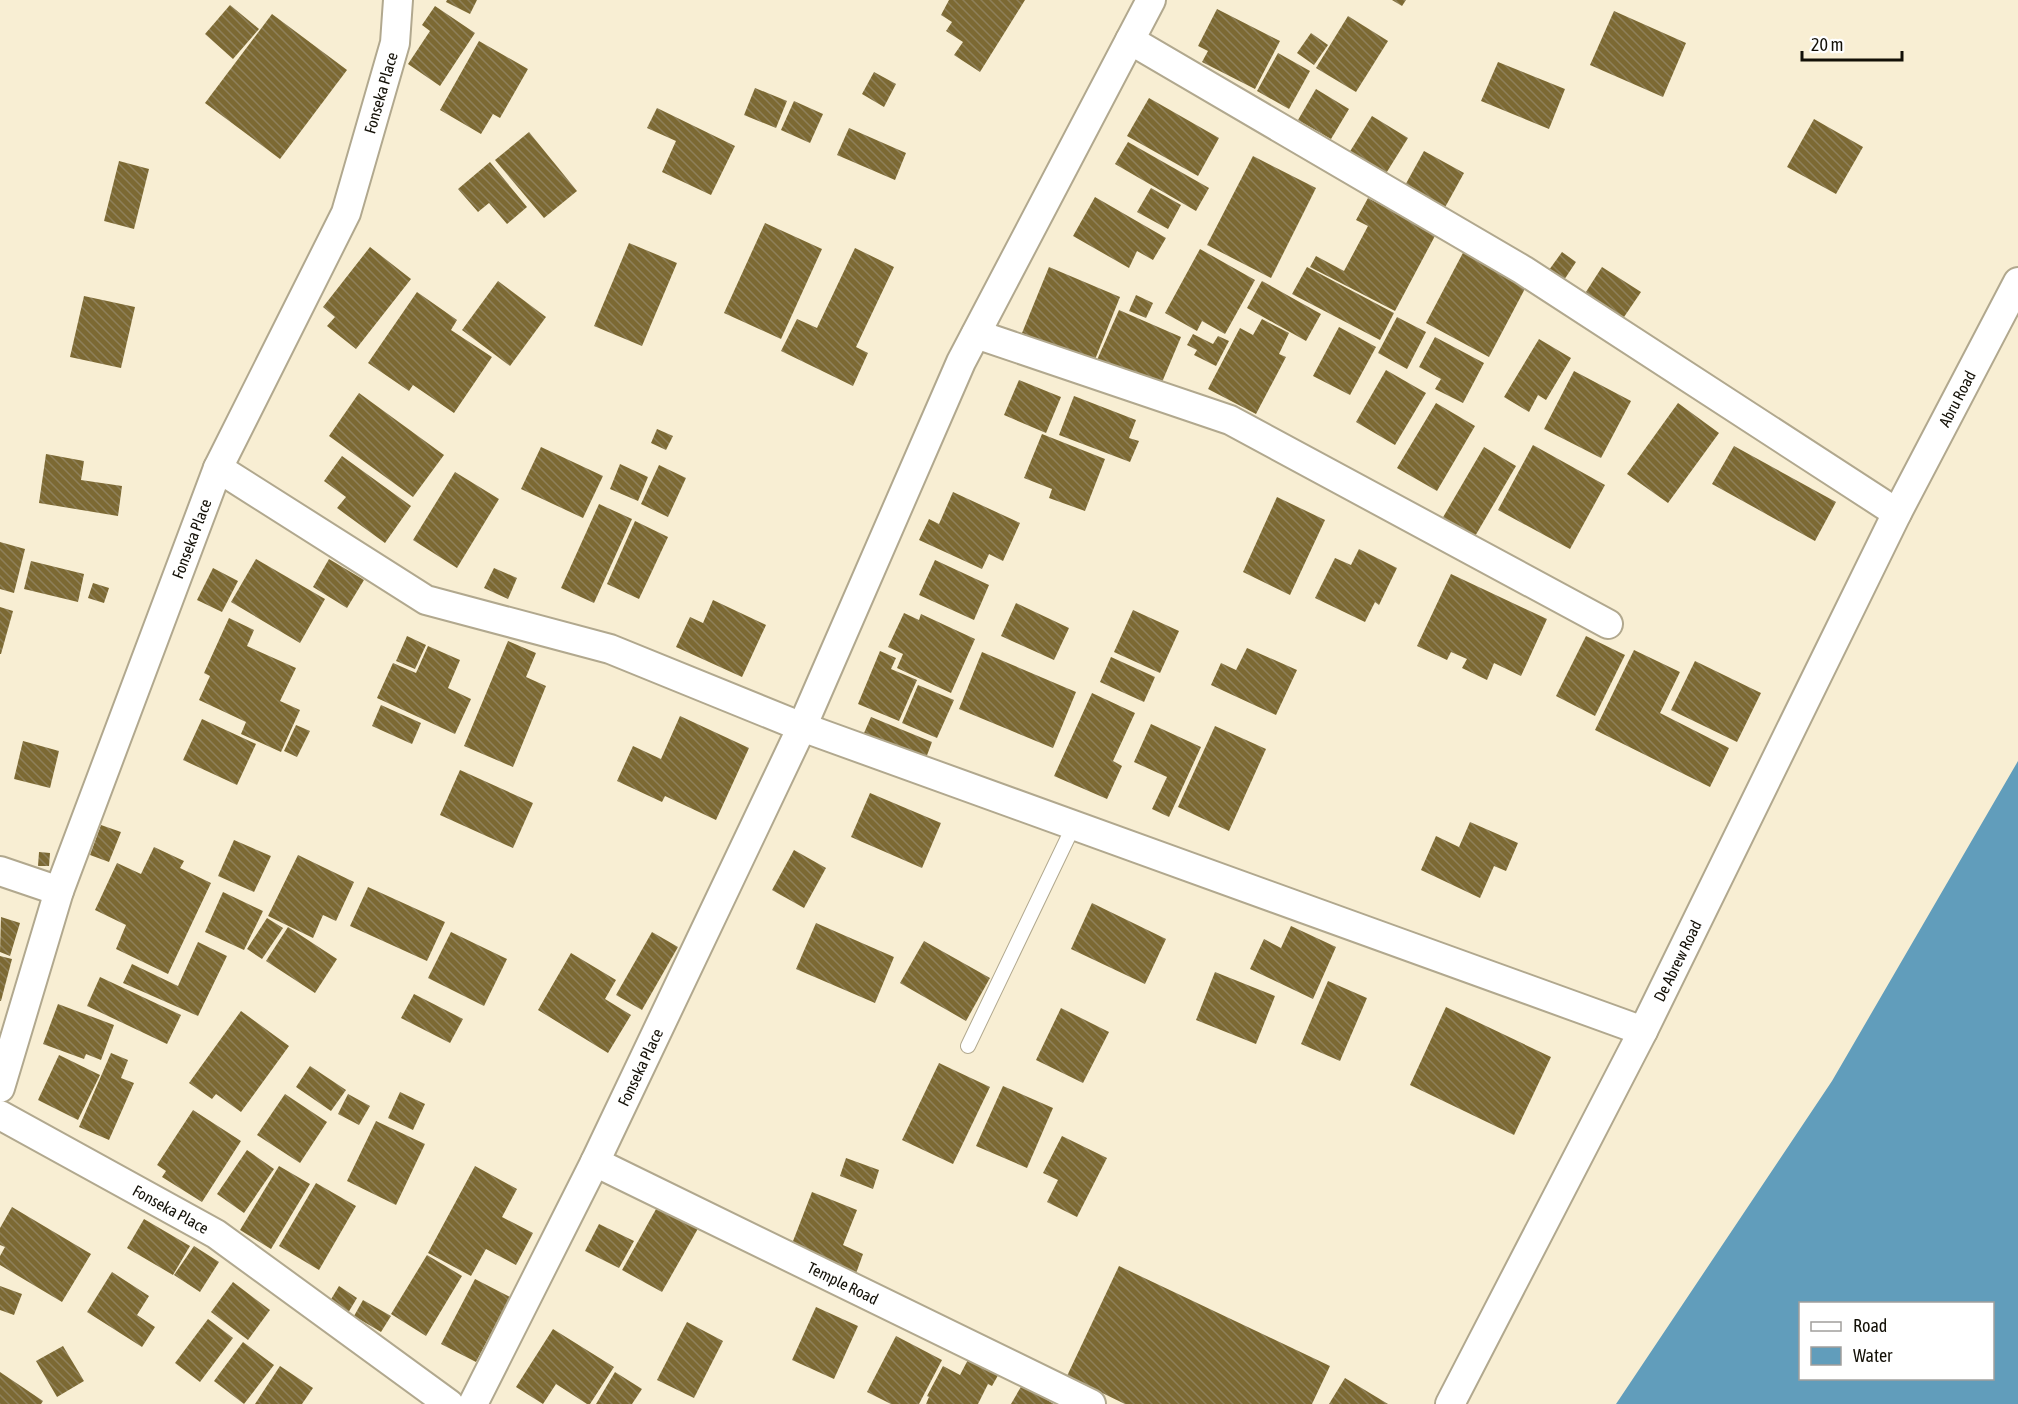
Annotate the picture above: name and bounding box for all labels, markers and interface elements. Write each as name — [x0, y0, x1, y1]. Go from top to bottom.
scale bar — [1802, 24, 1902, 62]
text: 20 m — [1811, 34, 1843, 55]
street label: Fonseka Place — [360, 50, 401, 136]
street label: Abru Road — [1935, 368, 1979, 430]
street label: Fonseka Place — [168, 496, 215, 581]
street label: De Abrew Road — [1650, 917, 1705, 1004]
street label: Fonseka Place — [614, 1025, 666, 1109]
street label: Fonseka Place — [130, 1181, 212, 1237]
street label: Temple Road — [805, 1258, 881, 1308]
legend — [1799, 1302, 1994, 1380]
text: Road — [1853, 1315, 1887, 1336]
text: Water — [1853, 1345, 1893, 1366]

